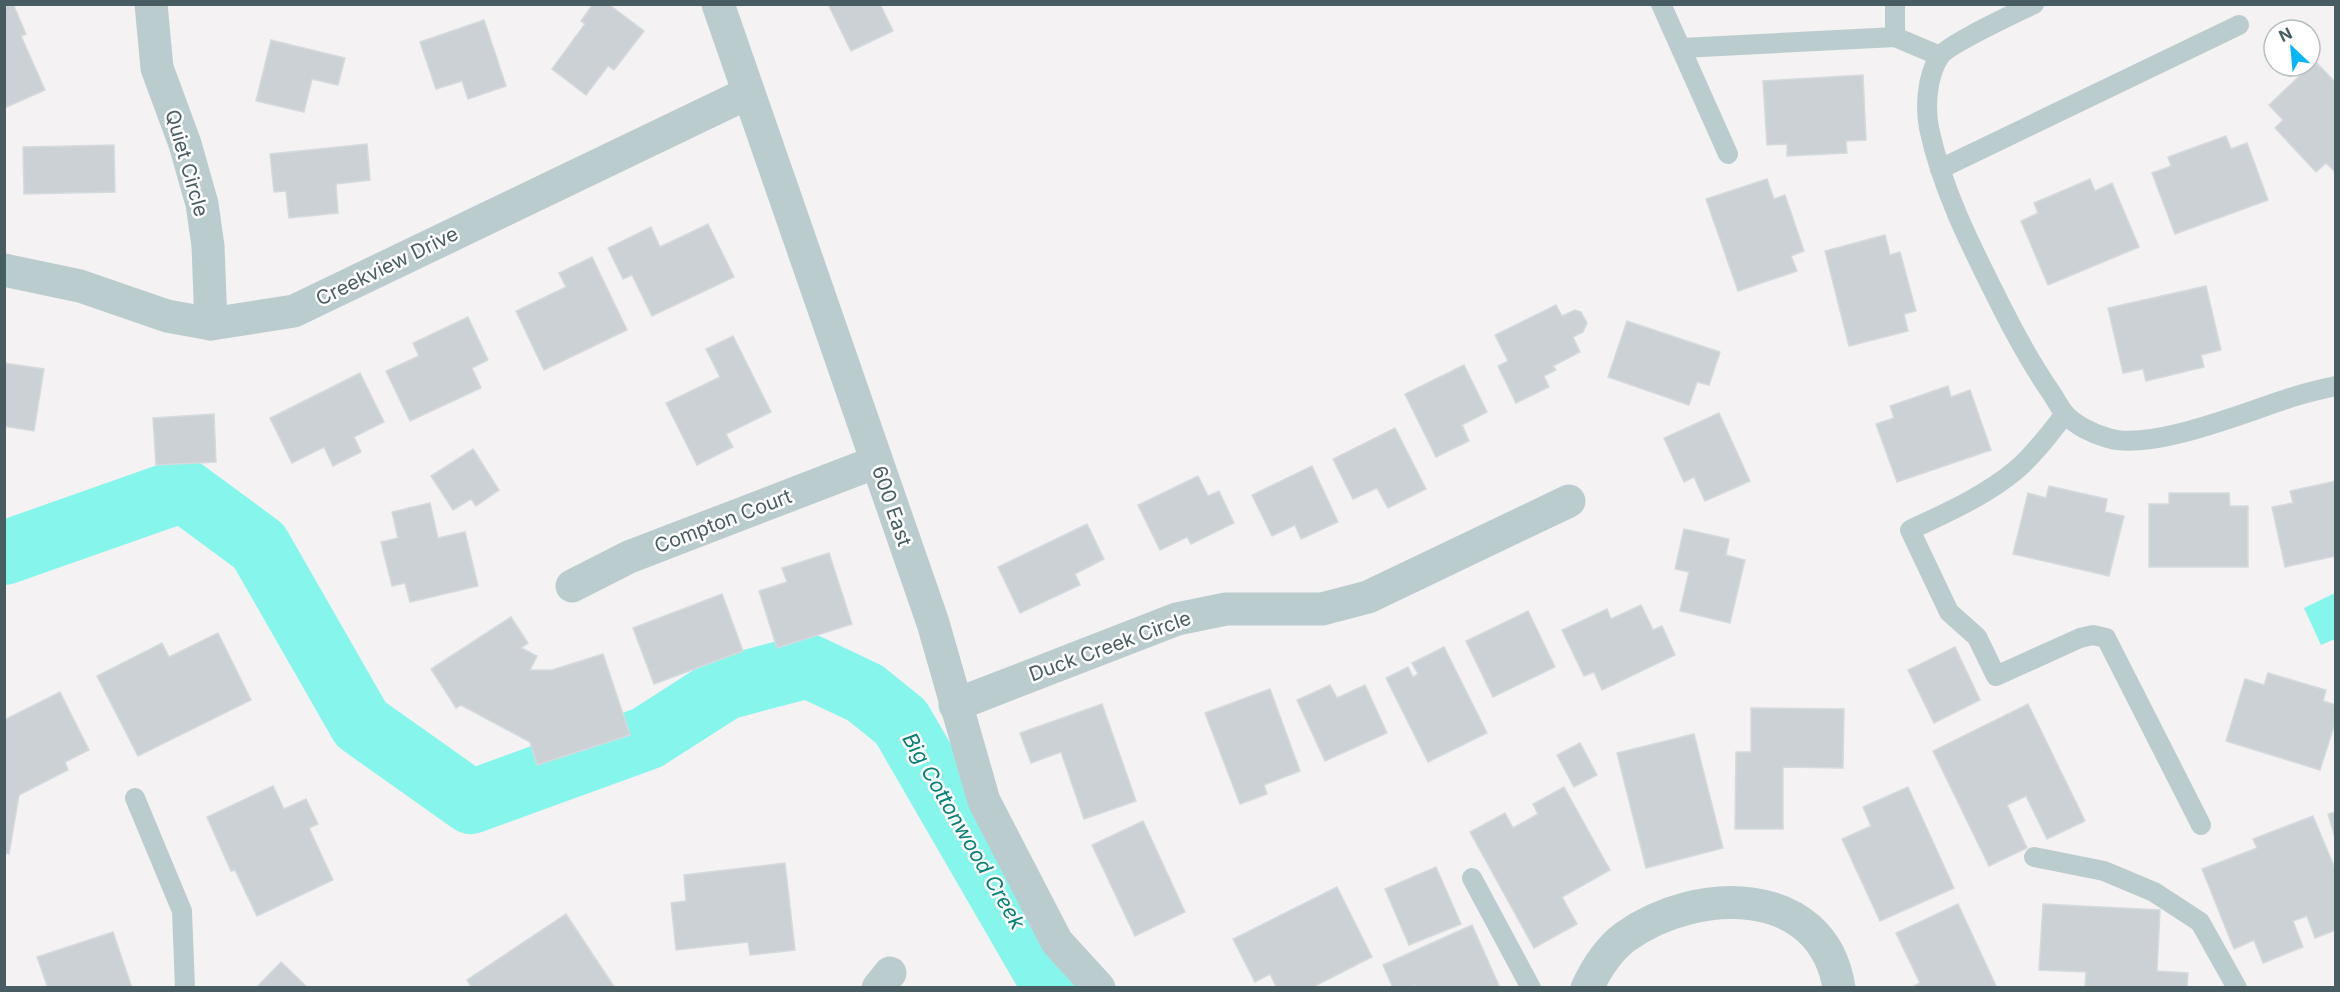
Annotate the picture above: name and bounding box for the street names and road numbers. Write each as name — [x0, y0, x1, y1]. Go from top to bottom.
street label: Quiet Circle — [160, 107, 214, 219]
street label: Creekview Drive — [312, 221, 462, 311]
street label: 600 East — [867, 463, 917, 550]
street label: Compton Court — [651, 484, 795, 558]
street label: Duck Creek Circle — [1026, 606, 1194, 686]

